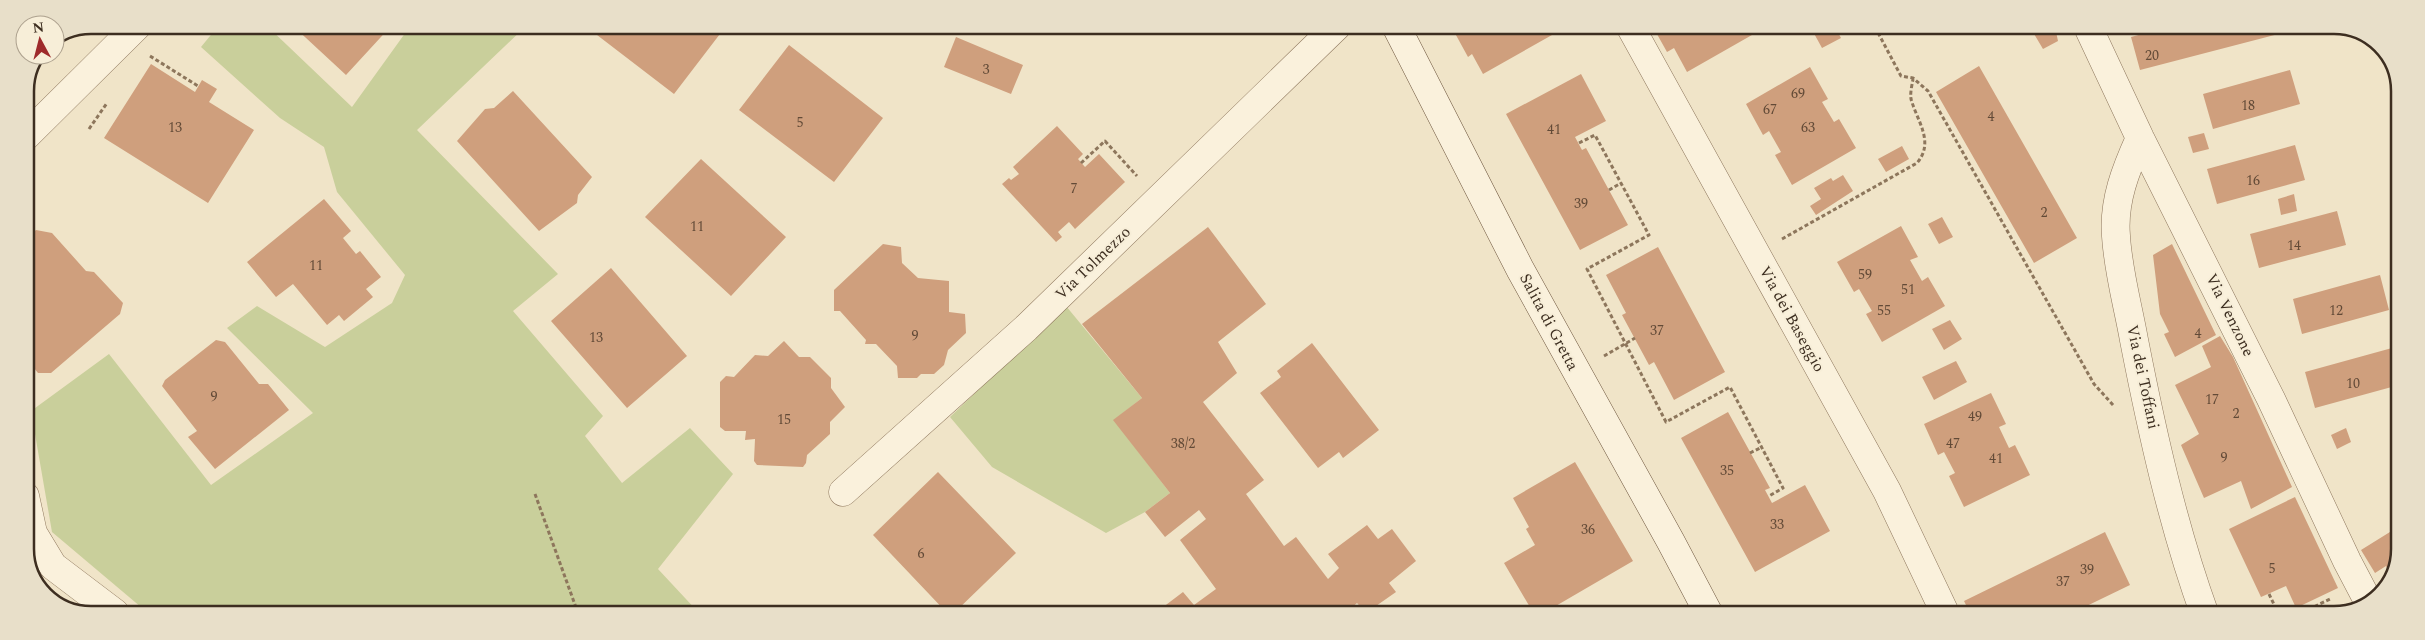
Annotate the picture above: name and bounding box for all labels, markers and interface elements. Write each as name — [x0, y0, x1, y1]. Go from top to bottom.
north arrow — [15, 15, 65, 65]
text: N — [32, 16, 45, 39]
house number: 20 — [2145, 45, 2159, 66]
house number: 3 — [983, 59, 990, 80]
house number: 69 — [1791, 83, 1805, 104]
house number: 18 — [2241, 95, 2255, 116]
house number: 67 — [1763, 99, 1777, 120]
house number: 4 — [1988, 106, 1995, 127]
house number: 5 — [797, 112, 804, 133]
house number: 13 — [168, 117, 182, 138]
house number: 63 — [1801, 117, 1815, 138]
house number: 41 — [1547, 119, 1561, 140]
house number: 16 — [2246, 170, 2260, 191]
house number: 7 — [1071, 178, 1078, 199]
house number: 39 — [1574, 193, 1588, 214]
house number: 2 — [2041, 202, 2048, 223]
house number: 11 — [690, 216, 704, 237]
street label: Via Tolmezzo — [1050, 221, 1136, 305]
house number: 14 — [2287, 235, 2301, 256]
house number: 11 — [309, 255, 323, 276]
street label: Via dei Baseggio — [1753, 261, 1831, 377]
house number: 59 — [1858, 264, 1872, 285]
street label: Salita di Gretta — [1513, 269, 1585, 375]
street label: Via Venzone — [2200, 269, 2260, 361]
house number: 51 — [1901, 279, 1915, 300]
house number: 55 — [1877, 300, 1891, 321]
house number: 12 — [2329, 300, 2343, 321]
house number: 37 — [1650, 320, 1664, 341]
street label: Via dei Toffani — [2120, 323, 2166, 431]
house number: 4 — [2195, 323, 2202, 344]
house number: 9 — [912, 325, 919, 346]
house number: 13 — [589, 327, 603, 348]
house number: 10 — [2346, 373, 2360, 394]
house number: 9 — [211, 386, 218, 407]
house number: 17 — [2205, 389, 2219, 410]
house number: 2 — [2233, 403, 2240, 424]
house number: 49 — [1968, 406, 1982, 427]
house number: 15 — [777, 409, 791, 430]
house number: 38/2 — [1171, 433, 1195, 454]
house number: 47 — [1946, 433, 1960, 454]
house number: 9 — [2221, 447, 2228, 468]
house number: 41 — [1989, 448, 2003, 469]
house number: 35 — [1720, 460, 1734, 481]
house number: 33 — [1770, 514, 1784, 535]
house number: 36 — [1581, 519, 1595, 540]
house number: 6 — [918, 543, 925, 564]
house number: 5 — [2269, 558, 2276, 579]
house number: 39 — [2080, 559, 2094, 580]
house number: 37 — [2056, 571, 2070, 592]

